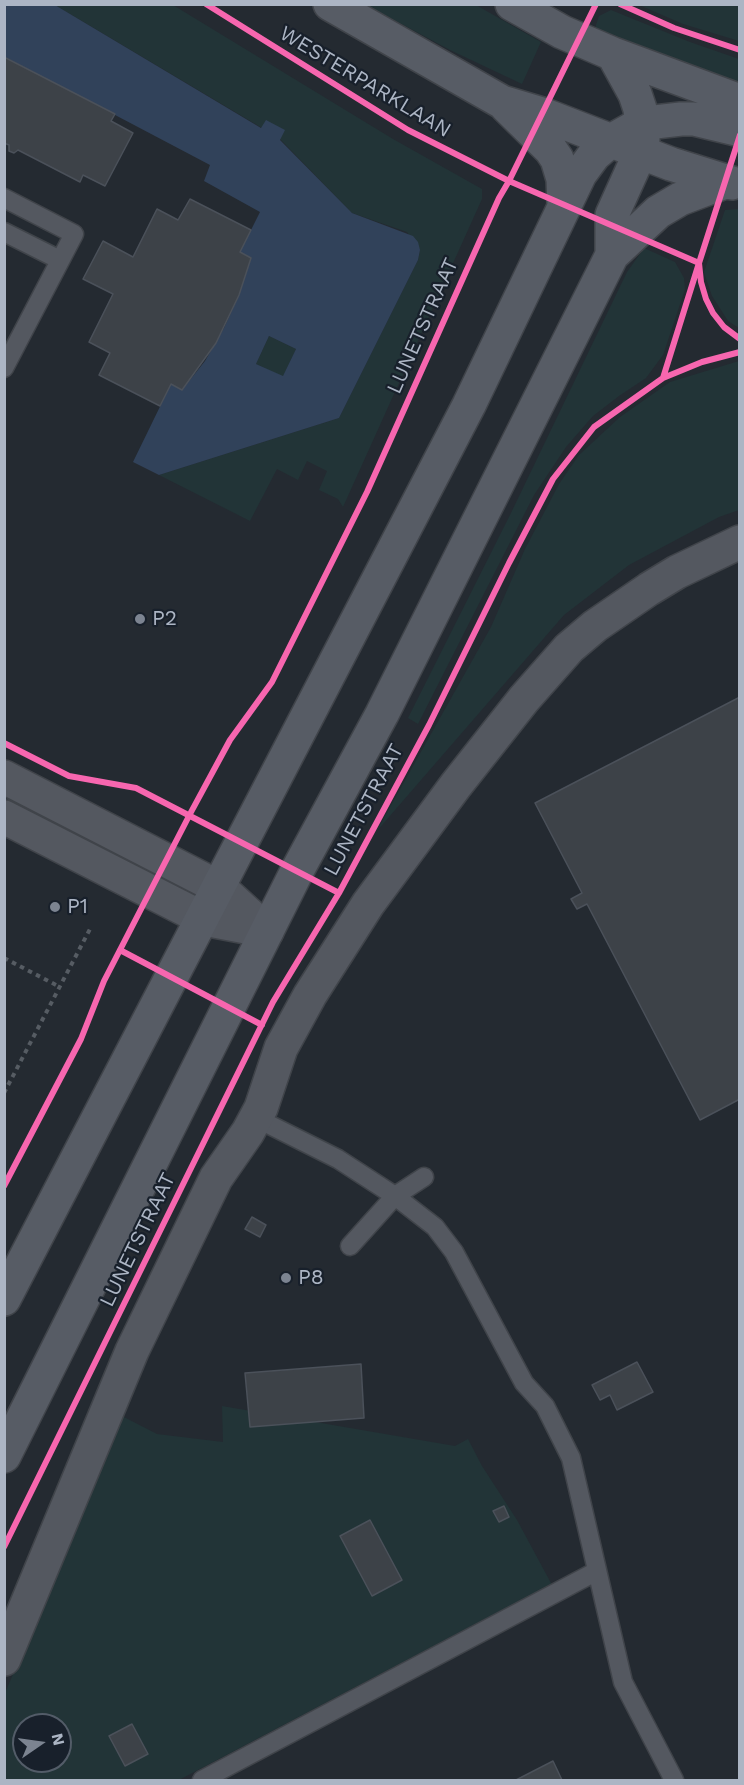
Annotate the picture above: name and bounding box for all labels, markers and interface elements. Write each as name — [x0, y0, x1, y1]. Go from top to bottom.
street label: WESTERPARKLAAN — [275, 21, 455, 143]
street label: LUNETSTRAAT — [382, 254, 464, 398]
place label: P2 — [152, 606, 177, 632]
marker: P2 — [133, 612, 147, 626]
street label: LUNETSTRAAT — [319, 740, 409, 880]
place label: P1 — [67, 894, 88, 920]
marker: P1 — [48, 900, 62, 914]
street label: LUNETSTRAAT — [95, 1169, 181, 1311]
place label: P8 — [298, 1265, 324, 1291]
marker: P8 — [279, 1271, 293, 1285]
north arrow — [12, 1713, 72, 1773]
text: N — [47, 1731, 69, 1747]

